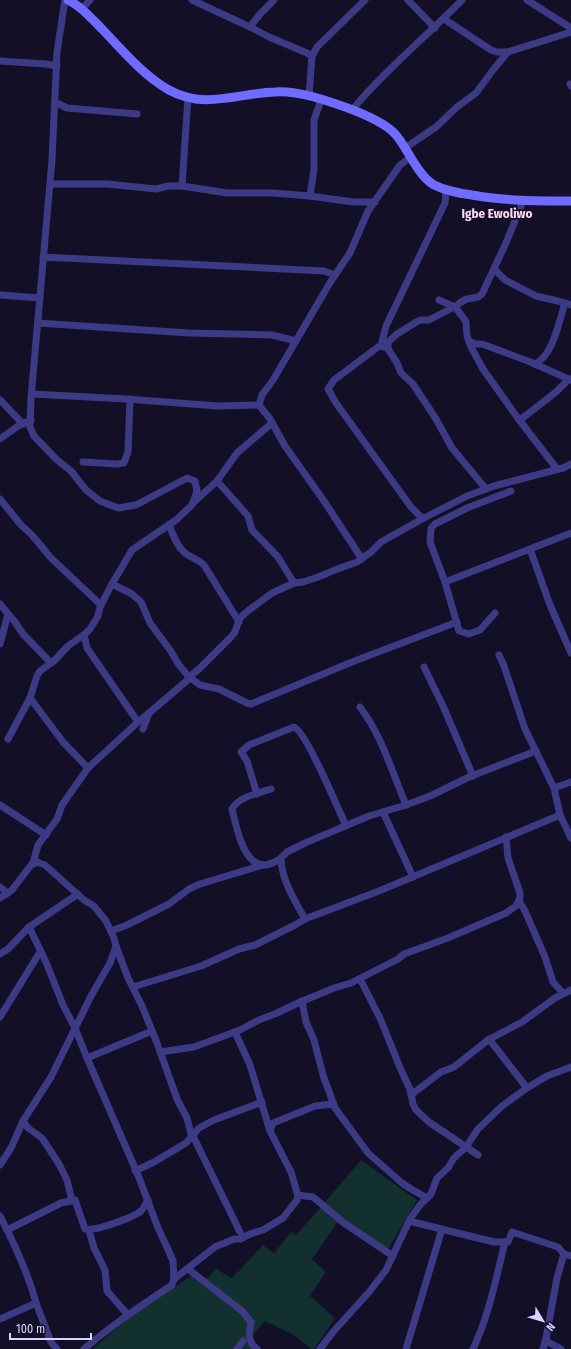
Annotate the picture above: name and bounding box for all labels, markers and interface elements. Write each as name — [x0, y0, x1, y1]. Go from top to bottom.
district label: Igbe Ewoliwo — [461, 206, 533, 221]
north arrow — [523, 1301, 563, 1341]
scale bar — [10, 1315, 91, 1341]
text: N — [543, 1320, 558, 1333]
text: 100 m — [16, 1322, 45, 1336]

